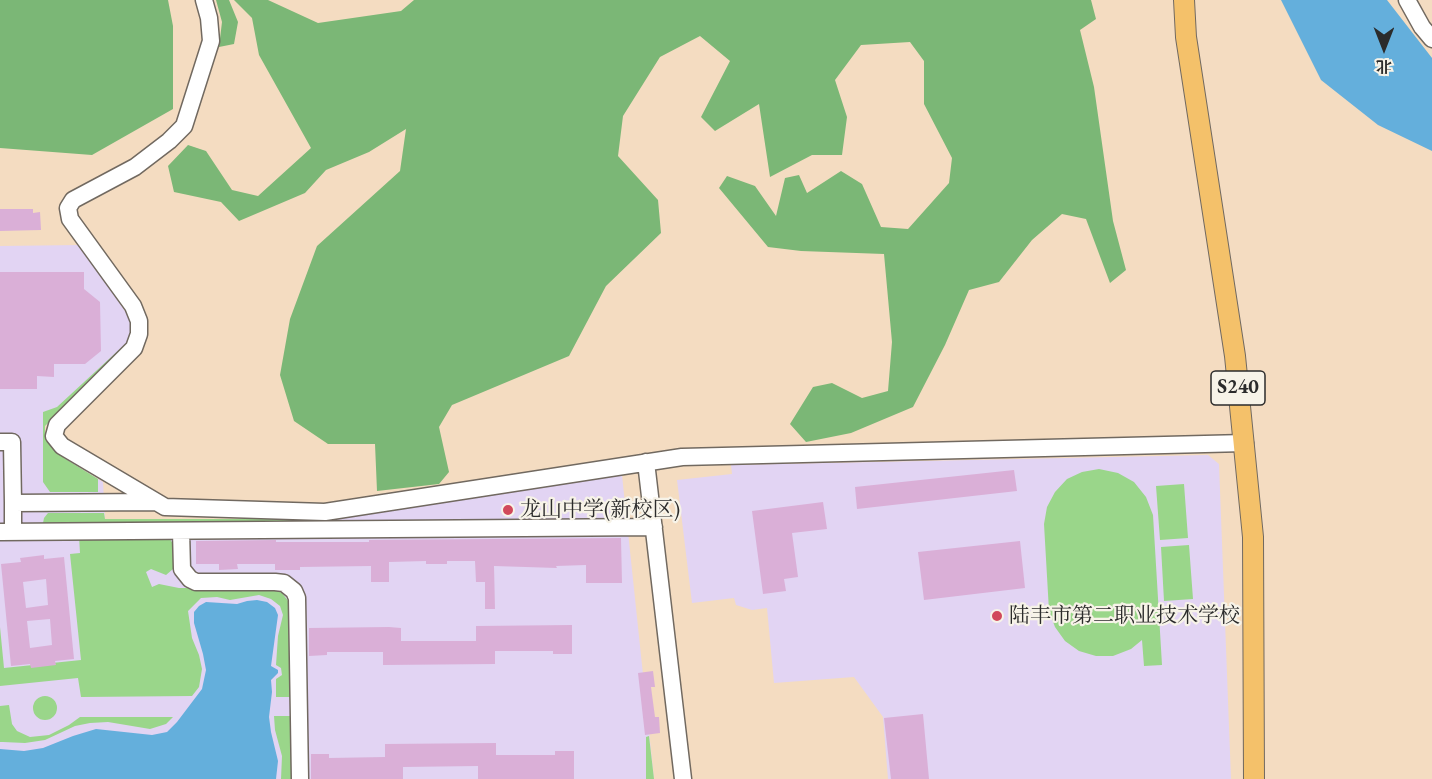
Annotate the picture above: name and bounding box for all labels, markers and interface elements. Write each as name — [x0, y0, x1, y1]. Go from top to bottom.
north arrow — [1354, 18, 1414, 78]
text: 北 — [1376, 56, 1392, 77]
road number: S240 — [1211, 371, 1265, 405]
place label: 龙山中学(新校区) — [520, 497, 680, 523]
marker: 龙山中学(新校区) — [501, 503, 515, 517]
place label: 陆丰市第二职业技术学校 — [1009, 603, 1240, 629]
marker: 陆丰市第二职业技术学校 — [990, 609, 1004, 623]

